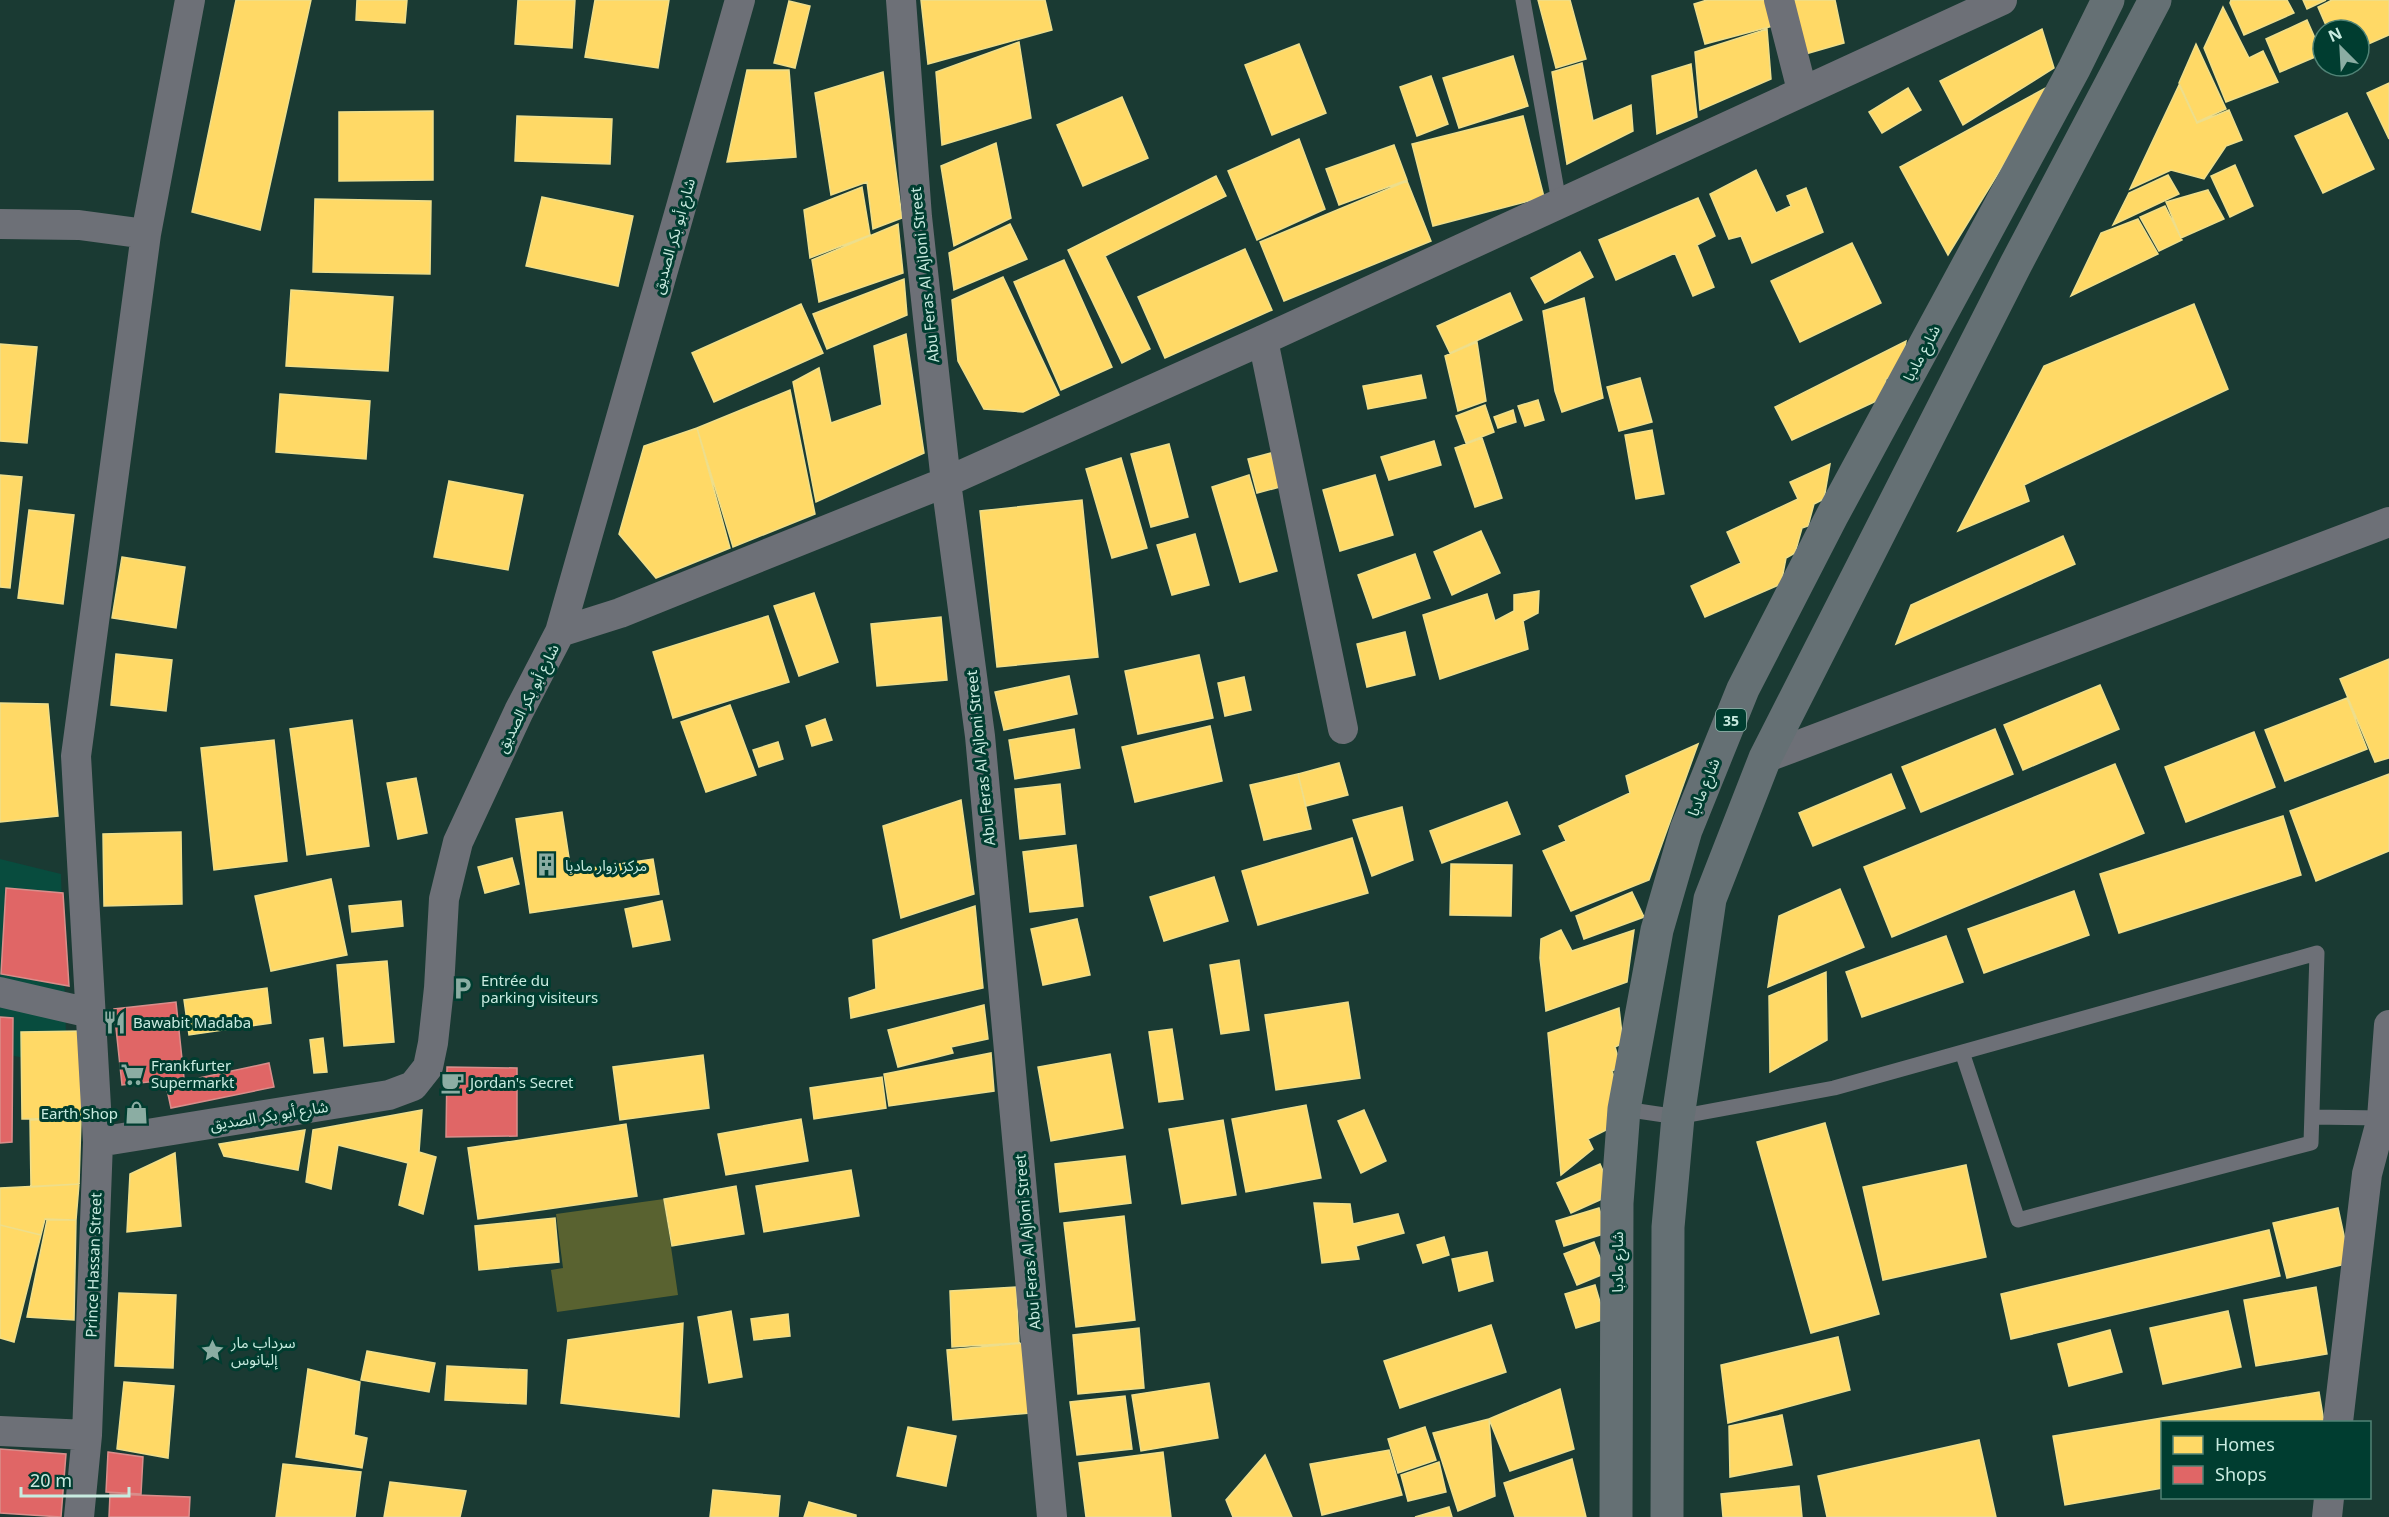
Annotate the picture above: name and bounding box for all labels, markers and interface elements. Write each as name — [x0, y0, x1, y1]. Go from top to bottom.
north arrow — [2311, 18, 2371, 78]
text: N — [2324, 22, 2345, 47]
street label: شارع أبو بكر الصديق — [647, 176, 702, 297]
street label: Abu Feras Al Ajloni Street — [905, 186, 943, 364]
street label: شارع مادبا — [1898, 321, 1947, 386]
street label: شارع أبو بكر الصديق — [491, 640, 566, 757]
street label: Abu Feras Al Ajloni Street — [961, 669, 999, 847]
road number: 35 — [1716, 709, 1746, 731]
street label: شارع مادبا — [1682, 755, 1727, 820]
building icon: مركز زوار مادبا — [534, 852, 560, 878]
place label: مركز زوار مادبا — [565, 855, 647, 875]
place label: Entrée du parking visiteurs — [481, 970, 598, 1007]
parking icon: Entrée du parking visiteurs — [450, 976, 476, 1002]
restaurant icon: Bawabit Madaba — [102, 1009, 128, 1035]
place label: Bawabit Madaba — [133, 1012, 251, 1032]
place label: Frankfurter Supermarkt — [151, 1055, 235, 1092]
supermarket icon: Frankfurter Supermarkt — [120, 1061, 146, 1087]
cafe icon: Jordan's Secret — [439, 1069, 465, 1095]
place label: Jordan's Secret — [468, 1072, 574, 1092]
street label: شارع أبو بكر الصديق — [208, 1096, 330, 1137]
shop icon: Earth Shop — [123, 1100, 149, 1126]
place label: Earth Shop — [41, 1103, 118, 1123]
street label: Abu Feras Al Ajloni Street — [1009, 1153, 1045, 1331]
street label: Prince Hassan Street — [80, 1191, 106, 1338]
street label: شارع مادبا — [1607, 1231, 1630, 1292]
place label: سرداب مار إليانوس — [230, 1332, 296, 1370]
place icon: سرداب مار إليانوس — [200, 1338, 226, 1364]
legend — [2161, 1421, 2371, 1499]
text: Homes — [2215, 1432, 2275, 1456]
scale bar — [21, 1460, 129, 1498]
text: Shops — [2215, 1462, 2267, 1486]
text: 20 m — [30, 1468, 72, 1492]

